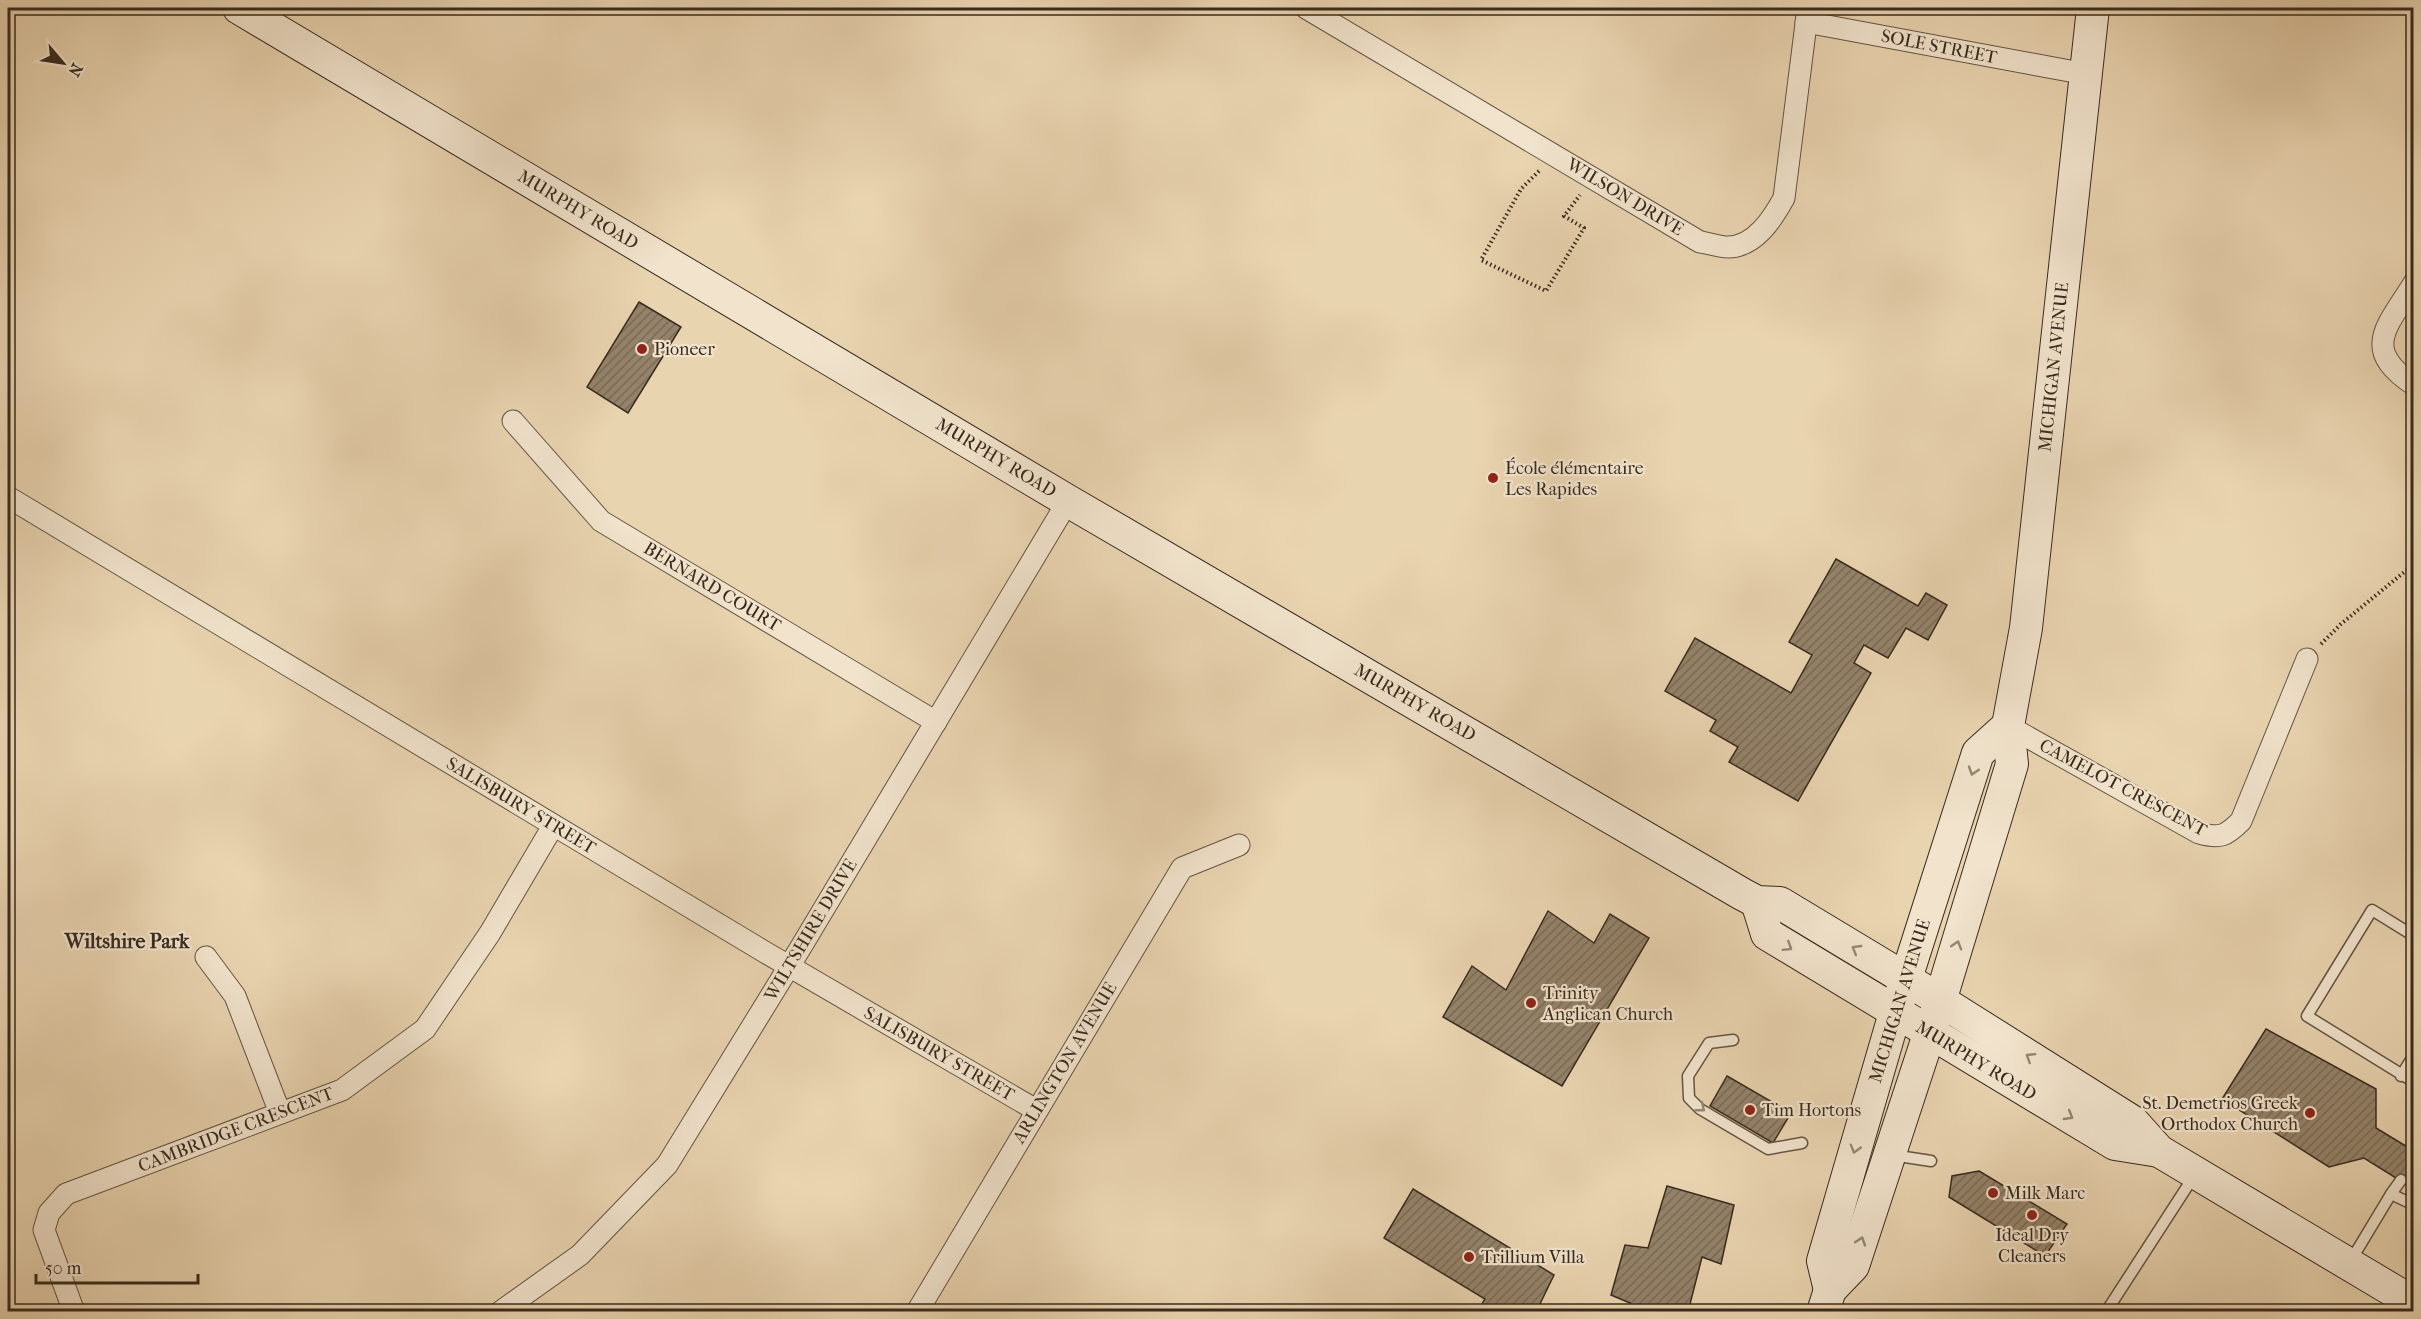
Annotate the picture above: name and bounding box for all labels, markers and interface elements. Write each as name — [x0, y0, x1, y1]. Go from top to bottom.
street label: SOLE STREET — [1879, 25, 2000, 69]
north arrow — [33, 33, 93, 93]
text: N — [64, 60, 87, 81]
street label: WILSON DRIVE — [1562, 153, 1687, 240]
street label: MURPHY ROAD — [514, 166, 642, 254]
street label: MICHIGAN AVENUE — [2035, 281, 2073, 453]
place label: Pioneer — [654, 339, 715, 360]
marker: Pioneer — [635, 342, 649, 356]
street label: MURPHY ROAD — [932, 414, 1060, 502]
place label: École élémentaire Les Rapides — [1505, 457, 1644, 500]
marker: École élémentaire Les Rapides — [1486, 471, 1500, 485]
street label: BERNARD COURT — [640, 538, 785, 637]
street label: MURPHY ROAD — [1351, 660, 1479, 746]
street label: CAMELOT CRESCENT — [2036, 735, 2211, 841]
street label: SALISBURY STREET — [443, 753, 600, 859]
one-way arrow — [1967, 765, 1980, 776]
street label: WILTSHIRE DRIVE — [760, 855, 862, 1006]
street label: MICHIGAN AVENUE — [1865, 916, 1935, 1086]
district label: Wiltshire Park — [64, 930, 190, 953]
one-way arrow — [1782, 939, 1792, 951]
one-way arrow — [1950, 940, 1962, 951]
one-way arrow — [1852, 944, 1862, 956]
street label: ARLINGTON AVENUE — [1008, 979, 1121, 1148]
place label: Trinity Anglican Church — [1542, 983, 1673, 1025]
marker: Trinity Anglican Church — [1524, 996, 1538, 1010]
street label: SALISBURY STREET — [860, 1002, 1019, 1106]
street label: MURPHY ROAD — [1912, 1017, 2040, 1105]
one-way arrow — [2026, 1053, 2036, 1065]
street label: CAMBRIDGE CRESCENT — [135, 1083, 337, 1177]
place label: St. Demetrios Greek Orthodox Church — [2142, 1093, 2299, 1135]
place label: Tim Hortons — [1762, 1100, 1862, 1121]
one-way arrow — [1694, 1101, 1705, 1112]
marker: Tim Hortons — [1743, 1103, 1757, 1117]
marker: St. Demetrios Greek Orthodox Church — [2303, 1106, 2317, 1120]
one-way arrow — [2063, 1109, 2073, 1120]
one-way arrow — [1850, 1144, 1863, 1154]
place label: Milk Marc — [2005, 1183, 2085, 1204]
marker: Milk Marc — [1986, 1186, 2000, 1200]
marker: Ideal Dry Cleaners — [2025, 1208, 2039, 1222]
place label: Ideal Dry Cleaners — [1995, 1225, 2070, 1267]
one-way arrow — [1853, 1236, 1866, 1247]
scale bar — [36, 1247, 198, 1285]
place label: Trillium Villa — [1481, 1247, 1585, 1268]
marker: Trillium Villa — [1462, 1250, 1476, 1264]
text: 50 m — [45, 1258, 82, 1279]

